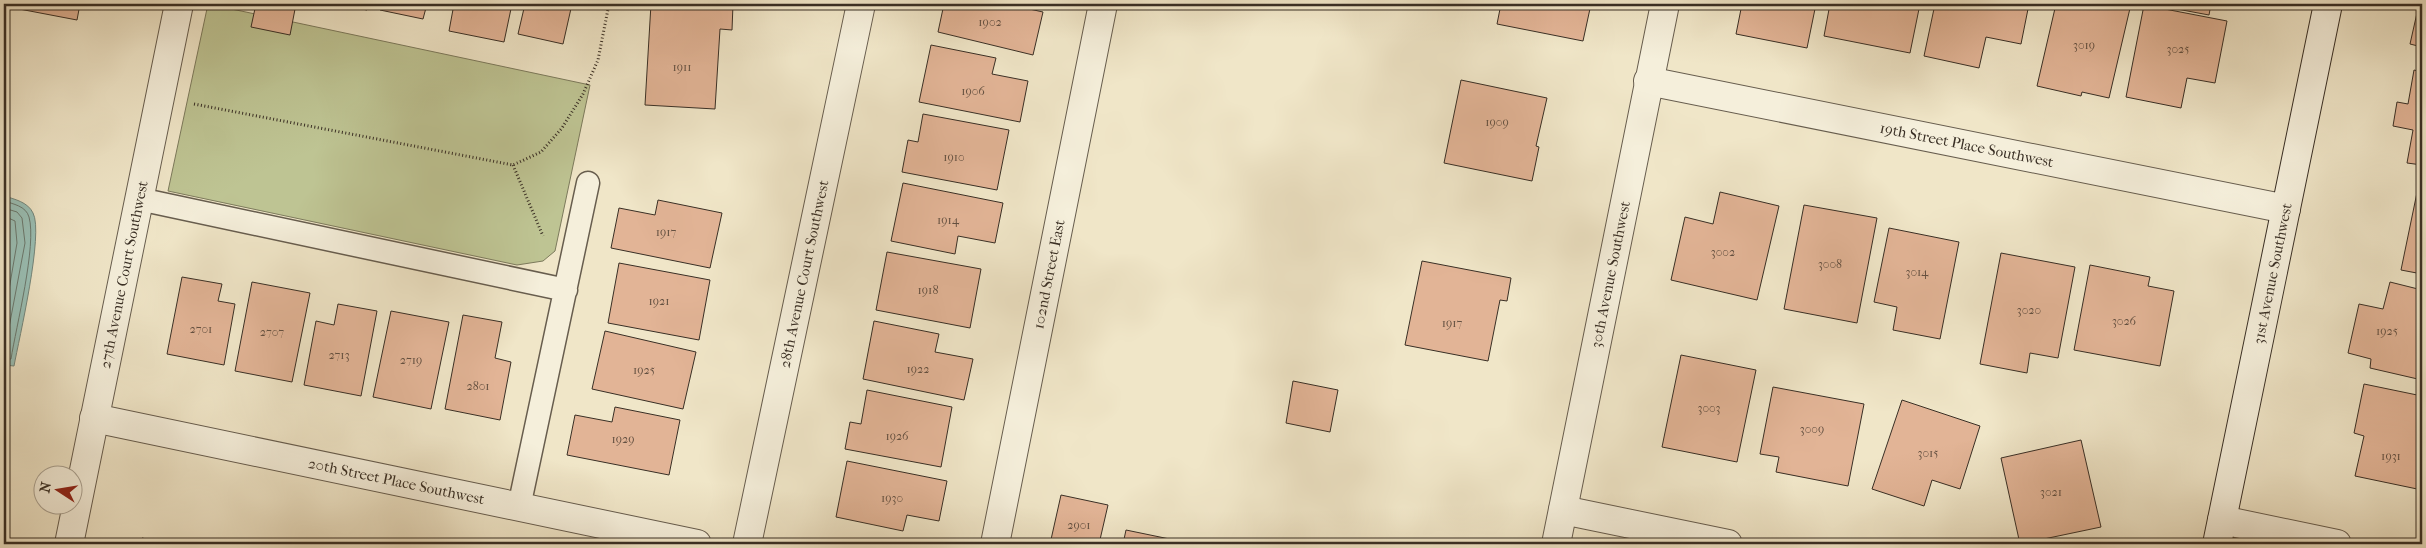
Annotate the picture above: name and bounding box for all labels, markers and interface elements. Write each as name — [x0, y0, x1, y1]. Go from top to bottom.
house number: 1902 — [978, 15, 1002, 29]
house number: 3019 — [2073, 38, 2095, 52]
house number: 3025 — [2167, 42, 2189, 56]
house number: 1911 — [672, 60, 692, 74]
house number: 1906 — [961, 84, 985, 98]
house number: 1909 — [1485, 115, 1509, 129]
street label: 19th Street Place Southwest — [1878, 119, 2056, 171]
house number: 1910 — [943, 150, 965, 164]
street label: 27th Avenue Court Southwest — [96, 178, 152, 370]
street label: 28th Avenue Court Southwest — [775, 178, 833, 369]
street label: 30th Avenue Southwest — [1587, 199, 1634, 349]
street label: 31st Avenue Southwest — [2249, 201, 2296, 346]
house number: 1914 — [937, 213, 960, 227]
street label: 102nd Street East — [1029, 217, 1069, 331]
house number: 1917 — [656, 225, 677, 239]
house number: 3002 — [1711, 245, 1735, 259]
house number: 3008 — [1818, 257, 1842, 271]
house number: 3014 — [1906, 265, 1929, 279]
house number: 1918 — [918, 283, 938, 297]
house number: 1921 — [648, 294, 670, 308]
house number: 3020 — [2017, 303, 2041, 317]
house number: 3026 — [2112, 314, 2137, 328]
house number: 1917 — [1442, 316, 1463, 330]
house number: 2701 — [190, 322, 212, 336]
house number: 1925 — [2376, 324, 2398, 338]
house number: 2707 — [260, 325, 284, 339]
house number: 2713 — [328, 348, 350, 362]
house number: 2719 — [400, 353, 422, 367]
house number: 1922 — [907, 362, 929, 376]
house number: 1925 — [633, 363, 655, 377]
house number: 2801 — [466, 379, 490, 393]
house number: 3003 — [1697, 401, 1721, 415]
house number: 3009 — [1800, 422, 1824, 436]
house number: 1926 — [885, 429, 909, 443]
house number: 1929 — [611, 432, 635, 446]
house number: 3015 — [1918, 446, 1938, 460]
house number: 1931 — [2381, 449, 2401, 463]
street label: 20th Street Place Southwest — [307, 454, 487, 509]
north arrow — [32, 466, 82, 516]
text: N — [36, 480, 55, 494]
house number: 3021 — [2040, 485, 2062, 499]
house number: 1930 — [881, 491, 903, 505]
house number: 2901 — [1067, 518, 1091, 532]

